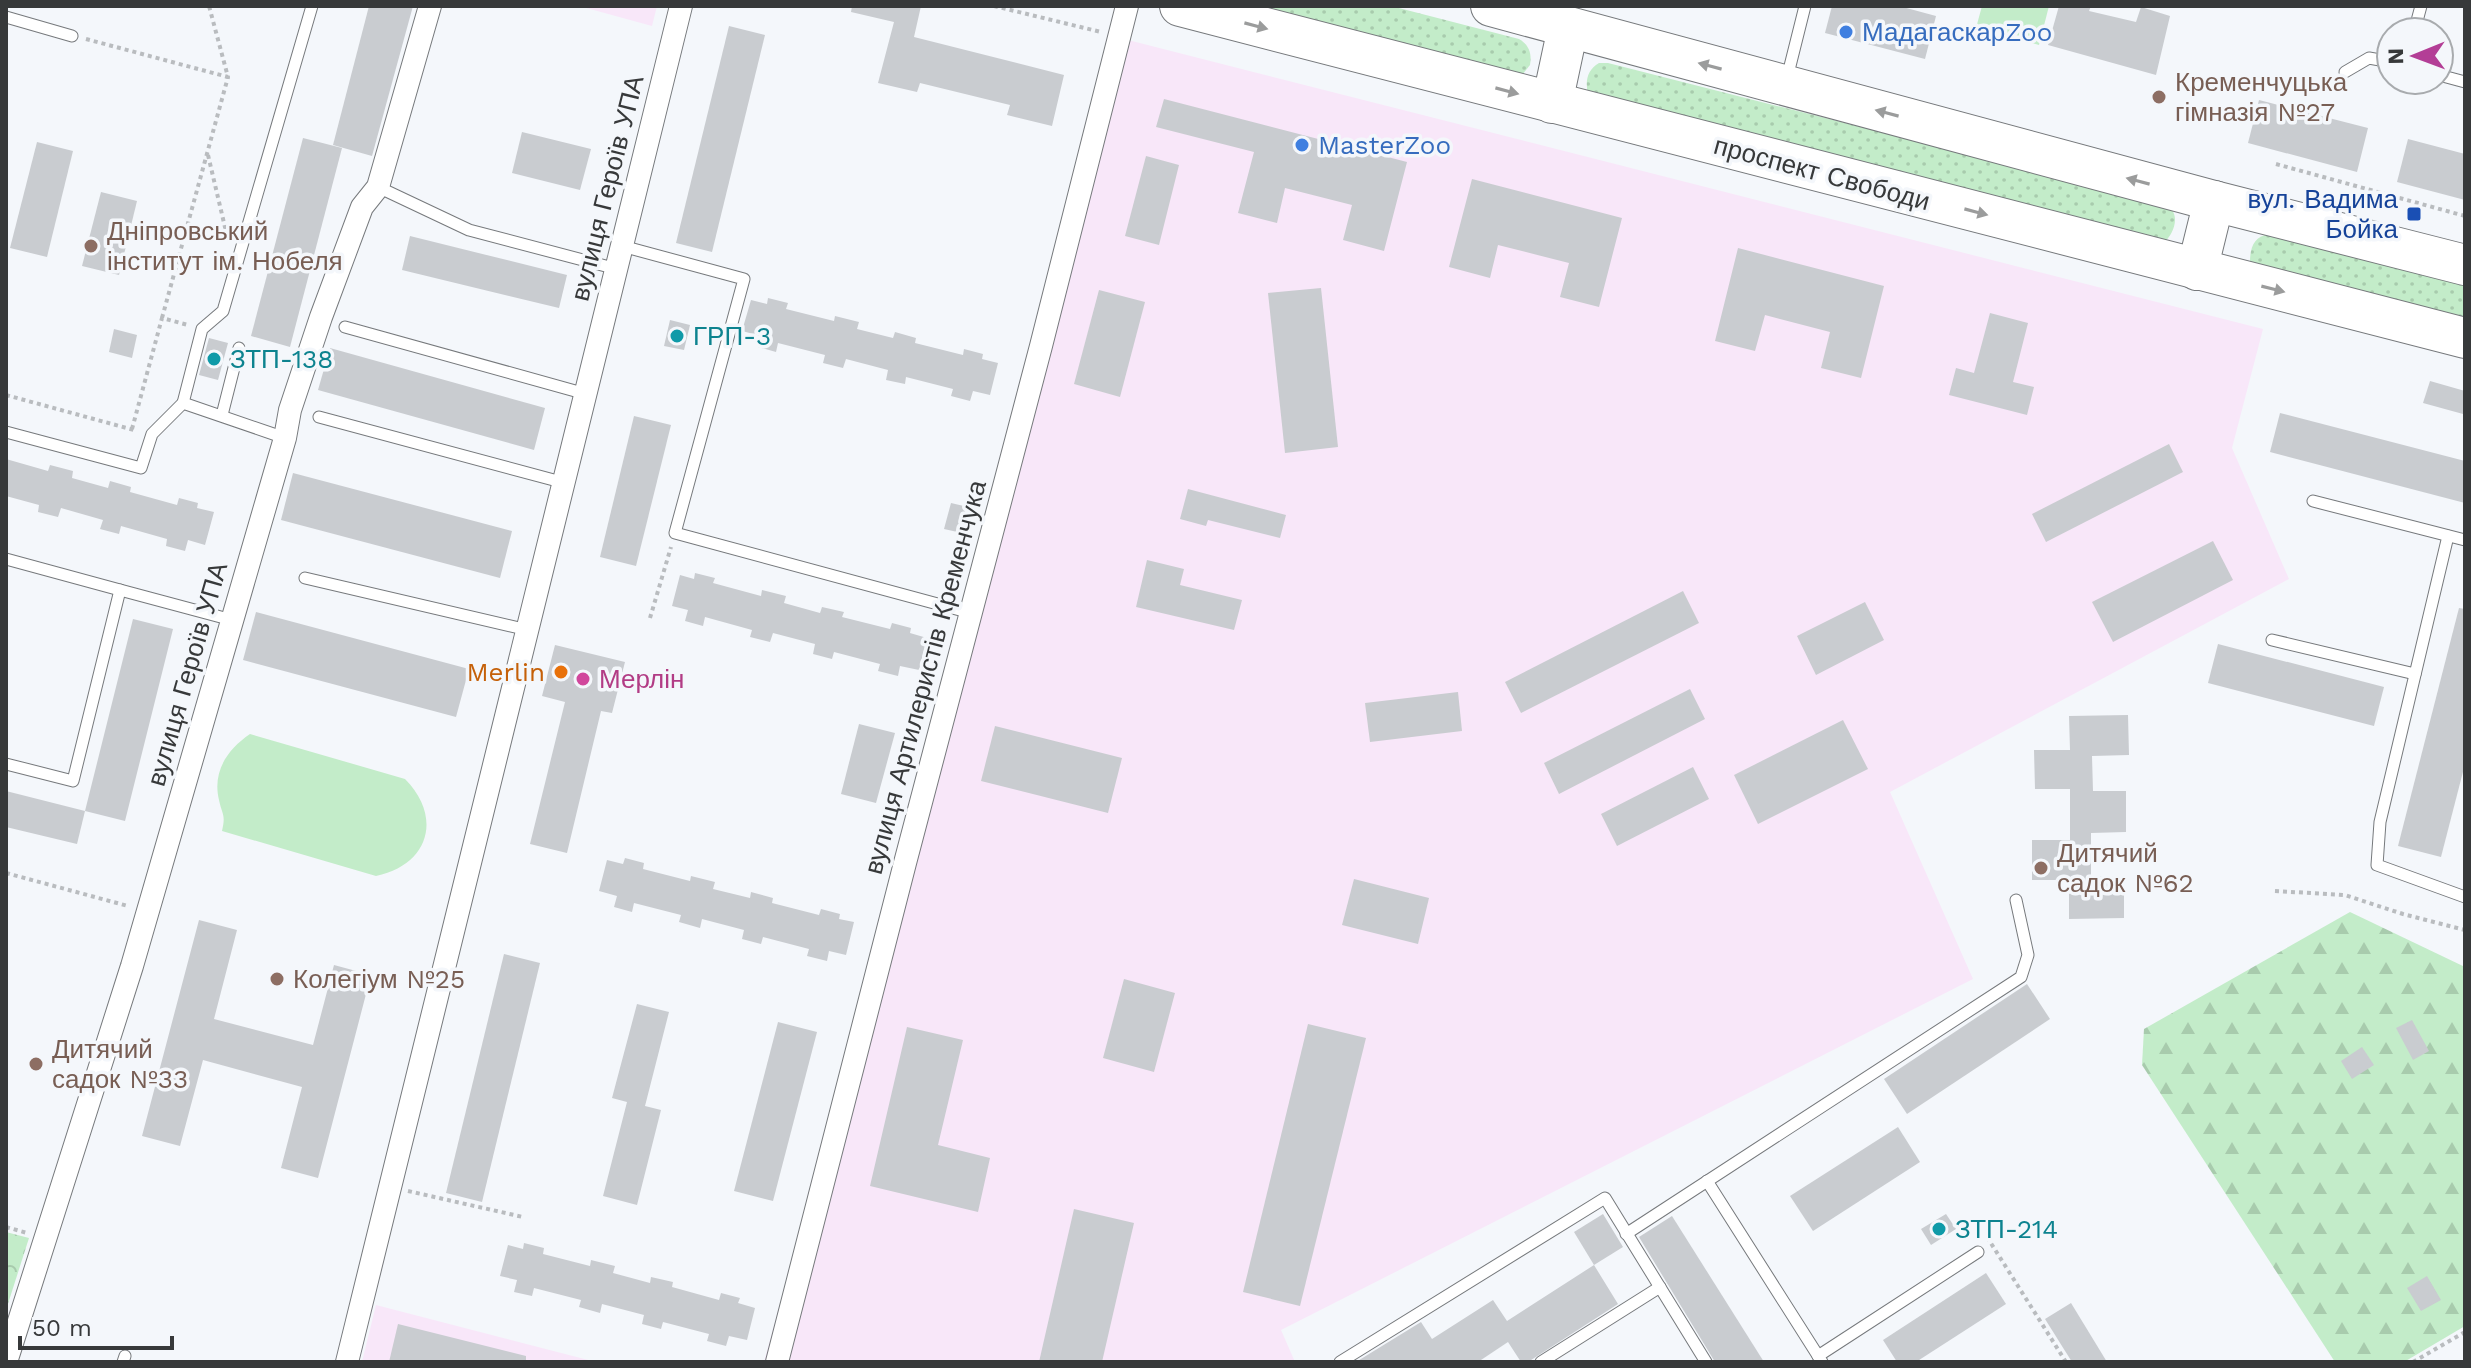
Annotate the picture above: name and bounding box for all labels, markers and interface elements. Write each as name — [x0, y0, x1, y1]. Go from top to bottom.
north arrow — [2375, 16, 2455, 96]
place label: МадагаскарZoo — [1862, 17, 2052, 47]
one-way arrow — [1243, 20, 1268, 32]
marker: МадагаскарZoo — [1837, 23, 1855, 41]
text: N — [2383, 48, 2408, 65]
one-way arrow — [1697, 59, 1722, 71]
place label: Кременчуцька гімназія №27 — [2175, 67, 2348, 127]
street label: вулиця Героїв УПА — [564, 71, 650, 304]
one-way arrow — [1495, 86, 1520, 98]
marker: Кременчуцька гімназія №27 — [2150, 88, 2168, 106]
one-way arrow — [1875, 107, 1900, 119]
place label: MasterZoo — [1318, 130, 1451, 160]
street label: проспект Свободи — [1711, 130, 1933, 216]
marker: MasterZoo — [1293, 136, 1311, 154]
one-way arrow — [2126, 174, 2151, 186]
place label: вул. Вадима Бойка — [2248, 184, 2399, 244]
marker: вул. Вадима Бойка — [2405, 205, 2423, 223]
one-way arrow — [1963, 207, 1988, 219]
place label: Дніпровський інститут ім. Нобеля — [107, 216, 343, 276]
marker: Дніпровський інститут ім. Нобеля — [82, 237, 100, 255]
one-way arrow — [2261, 283, 2286, 296]
place label: ГРП-3 — [693, 321, 771, 351]
marker: ГРП-3 — [668, 327, 686, 345]
place label: ЗТП-138 — [230, 344, 333, 374]
marker: ЗТП-138 — [205, 350, 223, 368]
street label: вулиця Артилеристів Кременчука — [858, 476, 992, 877]
street label: вулиця Героїв УПА — [141, 558, 233, 789]
place label: Merlin — [466, 657, 545, 687]
marker: Merlin — [552, 663, 570, 681]
place label: Мерлін — [599, 664, 684, 694]
marker: Мерлін — [574, 670, 592, 688]
place label: Дитячий садок №62 — [2057, 838, 2194, 898]
marker: Дитячий садок №62 — [2032, 859, 2050, 877]
place label: Колегіум №25 — [293, 964, 465, 994]
marker: Колегіум №25 — [268, 970, 286, 988]
place label: Дитячий садок №33 — [52, 1034, 188, 1094]
marker: Дитячий садок №33 — [27, 1055, 45, 1073]
place label: ЗТП-214 — [1955, 1214, 2058, 1244]
marker: ЗТП-214 — [1930, 1220, 1948, 1238]
scale bar — [20, 1300, 172, 1350]
text: 50 m — [32, 1314, 92, 1342]

